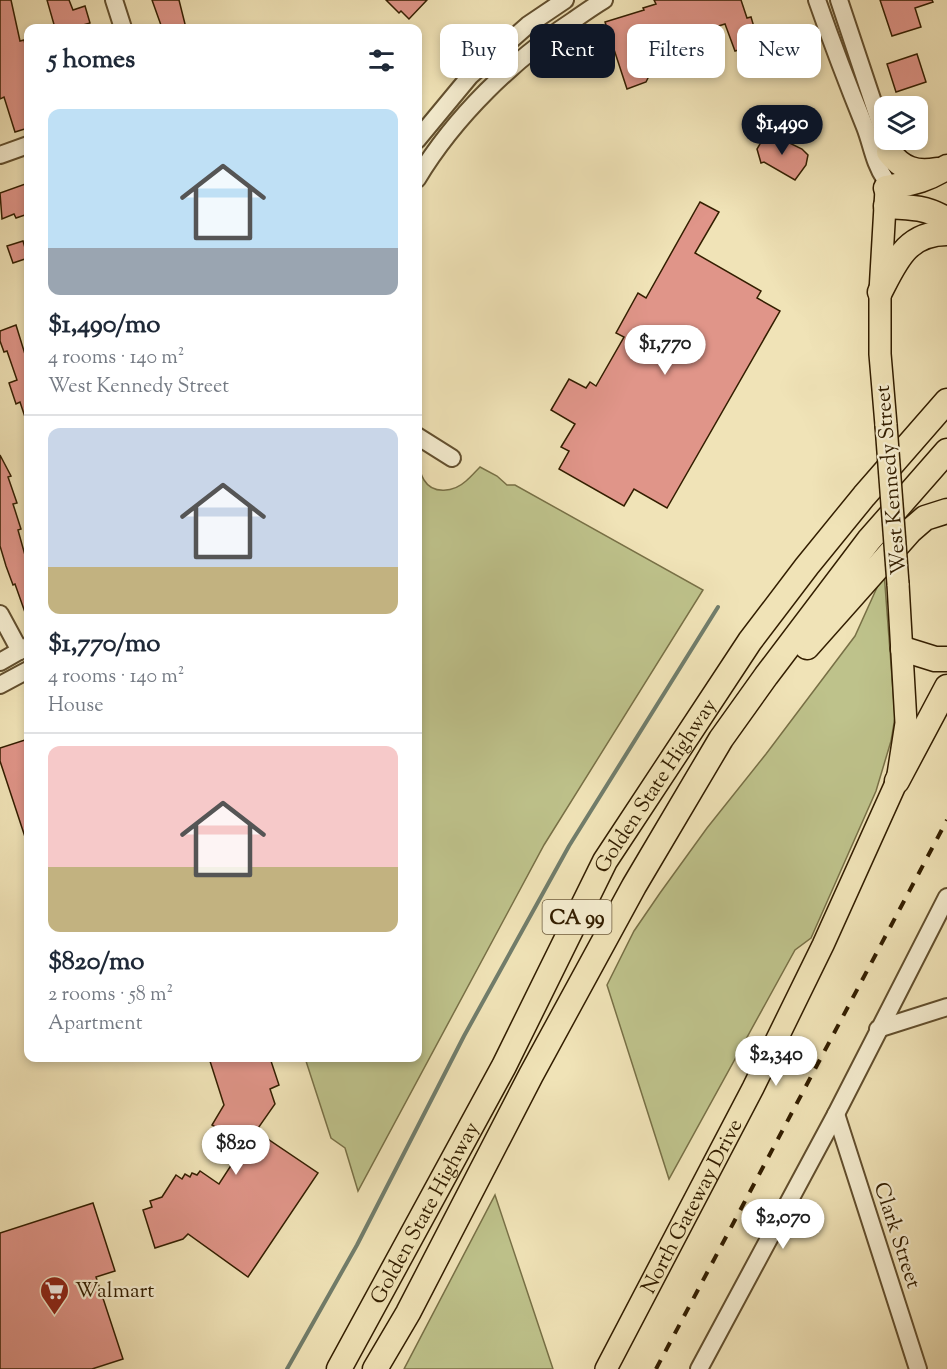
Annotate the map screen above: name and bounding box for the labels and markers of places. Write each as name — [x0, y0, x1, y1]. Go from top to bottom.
pin: $1,490 — [733, 105, 831, 156]
pin: $1,770 — [616, 325, 714, 376]
pin: $2,340 — [727, 1036, 825, 1087]
pin: $820 — [200, 1125, 272, 1176]
pin: $2,070 — [734, 1199, 832, 1250]
supermarket icon: Walmart — [38, 1274, 70, 1316]
place label: Walmart — [75, 1277, 154, 1307]

